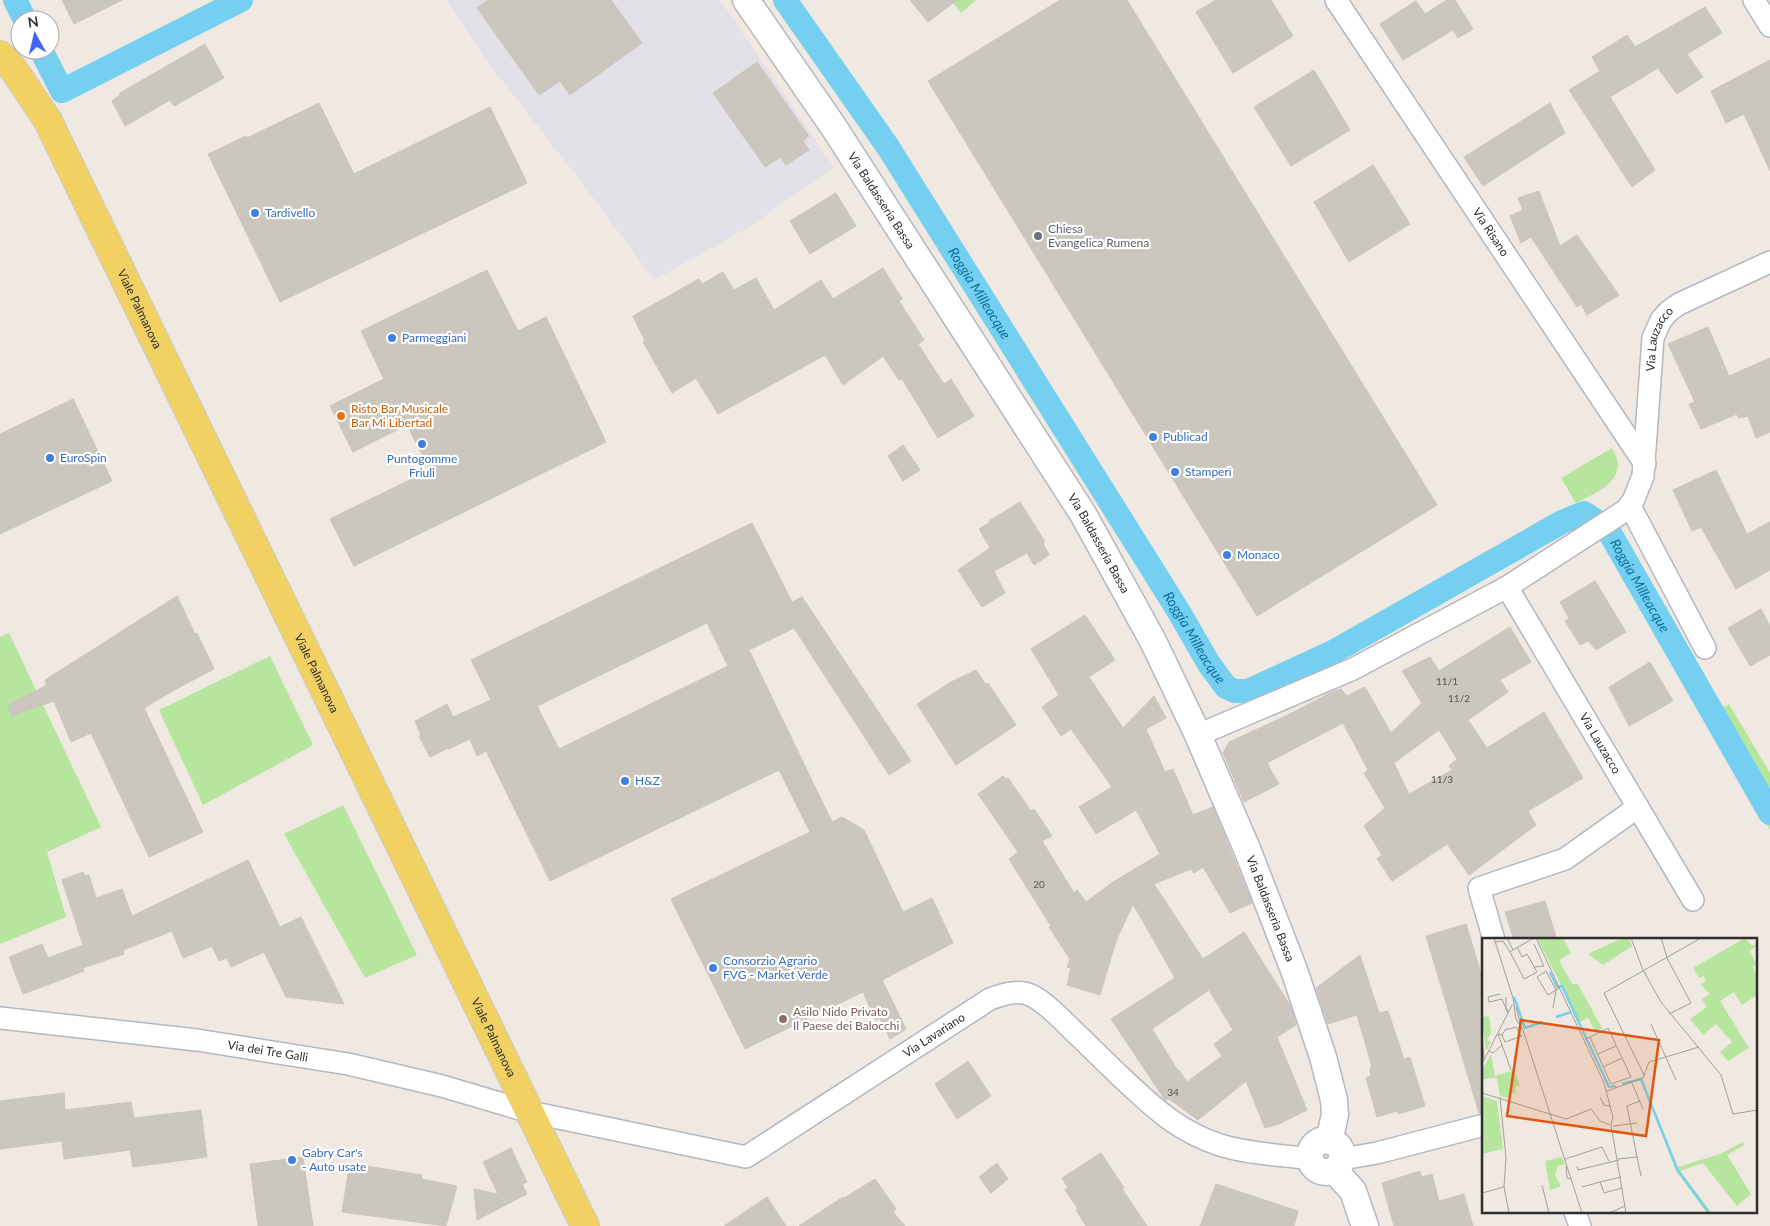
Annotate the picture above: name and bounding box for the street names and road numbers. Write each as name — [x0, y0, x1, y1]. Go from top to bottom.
street label: Via Baldasseria Bassa — [845, 149, 918, 252]
street label: Via Risano — [1470, 205, 1513, 259]
street label: Viale Palmanova — [114, 267, 166, 351]
street label: Via Lauzacco — [1643, 303, 1676, 372]
street label: Via Baldasseria Bassa — [1065, 490, 1133, 596]
street label: Viale Palmanova — [291, 631, 343, 715]
street label: Via Lauzacco — [1576, 710, 1624, 777]
street label: Via Baldasseria Bassa — [1243, 853, 1298, 964]
street label: Viale Palmanova — [468, 995, 520, 1080]
street label: Via Lavariano — [900, 1009, 968, 1060]
street label: Via dei Tre Galli — [227, 1037, 309, 1065]

